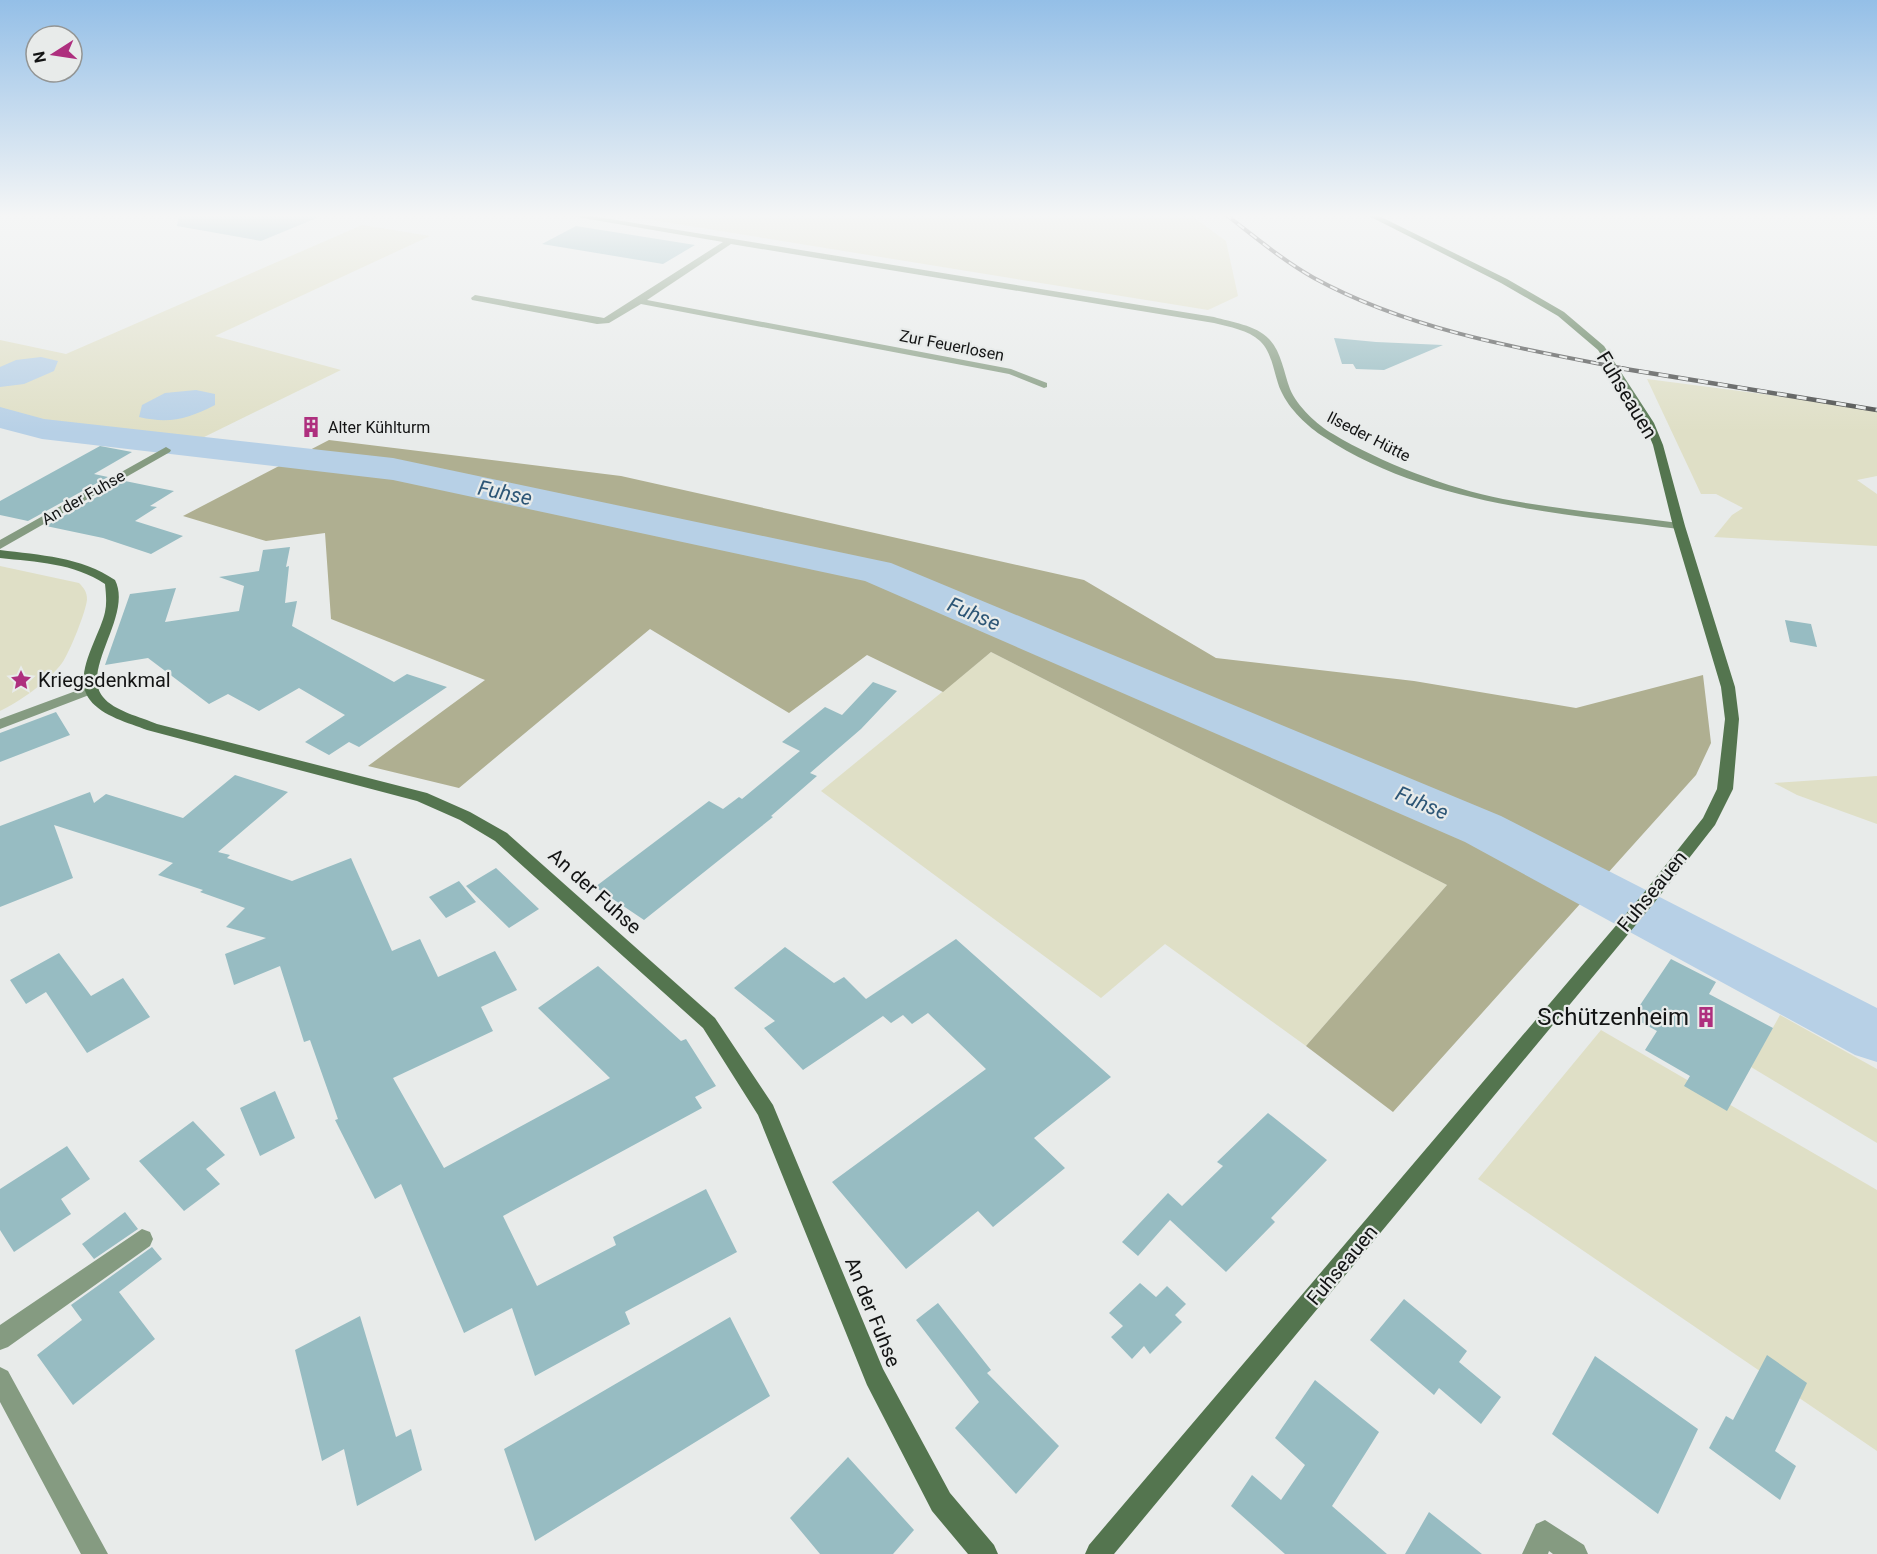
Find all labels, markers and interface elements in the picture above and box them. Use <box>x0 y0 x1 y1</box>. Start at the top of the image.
north arrow <box>24 24 84 84</box>
text: N <box>29 50 50 65</box>
street label: Zur Feuerlosen <box>898 326 1006 365</box>
street label: Fuhseauen <box>1592 347 1662 443</box>
street label: Ilseder Hütte <box>1324 407 1414 466</box>
building icon: Alter Kühlturm <box>299 415 323 439</box>
place label: Alter Kühlturm <box>328 418 430 437</box>
street label: An der Fuhse <box>38 466 128 529</box>
water label: Fuhse <box>476 476 534 510</box>
water label: Fuhse <box>944 592 1004 636</box>
place icon: Kriegsdenkmal <box>9 668 33 692</box>
place label: Kriegsdenkmal <box>38 668 171 692</box>
water label: Fuhse <box>1392 781 1452 825</box>
street label: An der Fuhse <box>544 843 646 939</box>
street label: Fuhseauen <box>1612 846 1692 936</box>
place label: Schützenheim <box>1537 1003 1689 1031</box>
building icon: Schützenheim <box>1694 1005 1718 1029</box>
street label: Fuhseauen <box>1302 1220 1382 1310</box>
street label: An der Fuhse <box>840 1254 906 1370</box>

